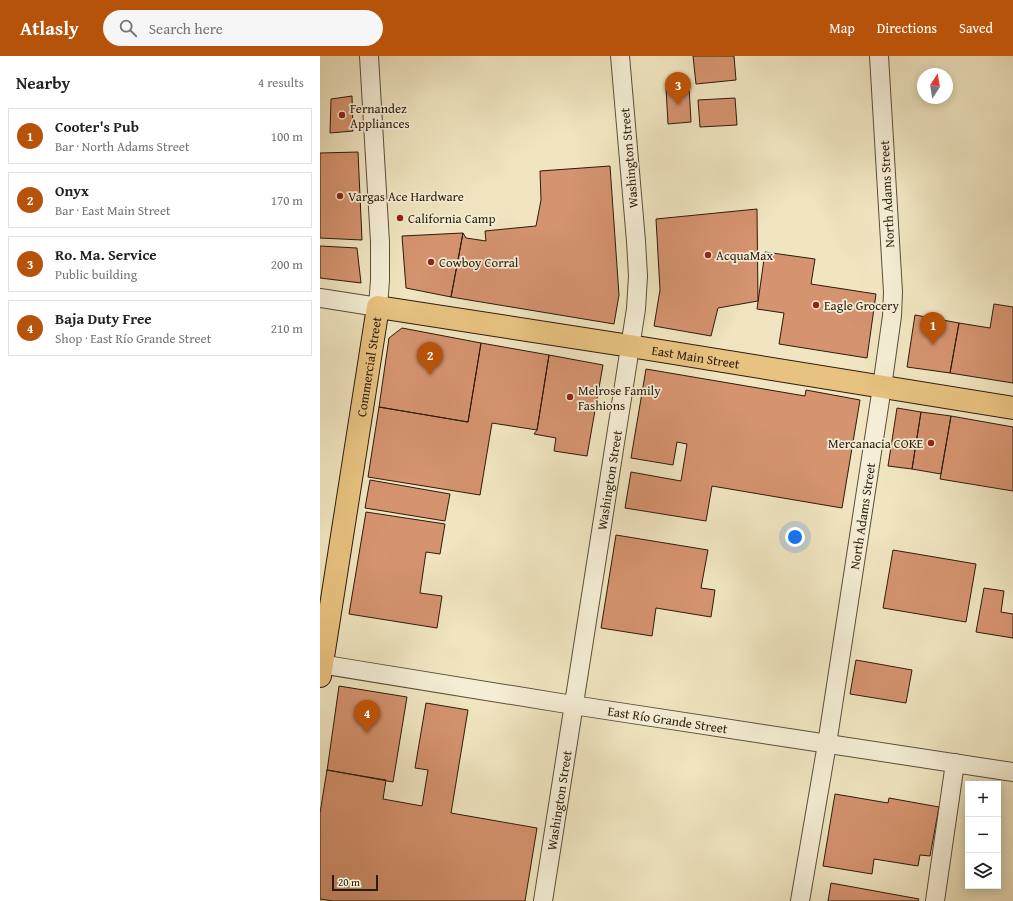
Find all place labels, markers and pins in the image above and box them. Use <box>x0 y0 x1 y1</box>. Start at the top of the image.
pin: 3 <box>665 72 691 105</box>
place label: Fernandez Appliances <box>350 99 410 133</box>
marker: Fernandez Appliances <box>337 110 347 120</box>
place label: Vargas Ace Hardware <box>348 187 464 206</box>
marker: Vargas Ace Hardware <box>335 191 345 201</box>
place label: California Camp <box>408 209 495 228</box>
marker: California Camp <box>395 213 405 223</box>
place label: AcquaMax <box>716 246 773 265</box>
marker: AcquaMax <box>703 250 713 260</box>
place label: Cowboy Corral <box>439 253 519 272</box>
marker: Cowboy Corral <box>426 257 436 267</box>
place label: Eagle Grocery <box>824 296 899 315</box>
marker: Eagle Grocery <box>811 300 821 310</box>
pin: 1 <box>920 312 946 345</box>
pin: 2 <box>417 342 443 375</box>
place label: Melrose Family Fashions <box>578 381 661 415</box>
marker: Melrose Family Fashions <box>565 392 575 402</box>
place label: Mercanacia COKE <box>828 434 923 453</box>
marker: Mercanacia COKE <box>926 438 936 448</box>
pin: 4 <box>354 700 380 733</box>

